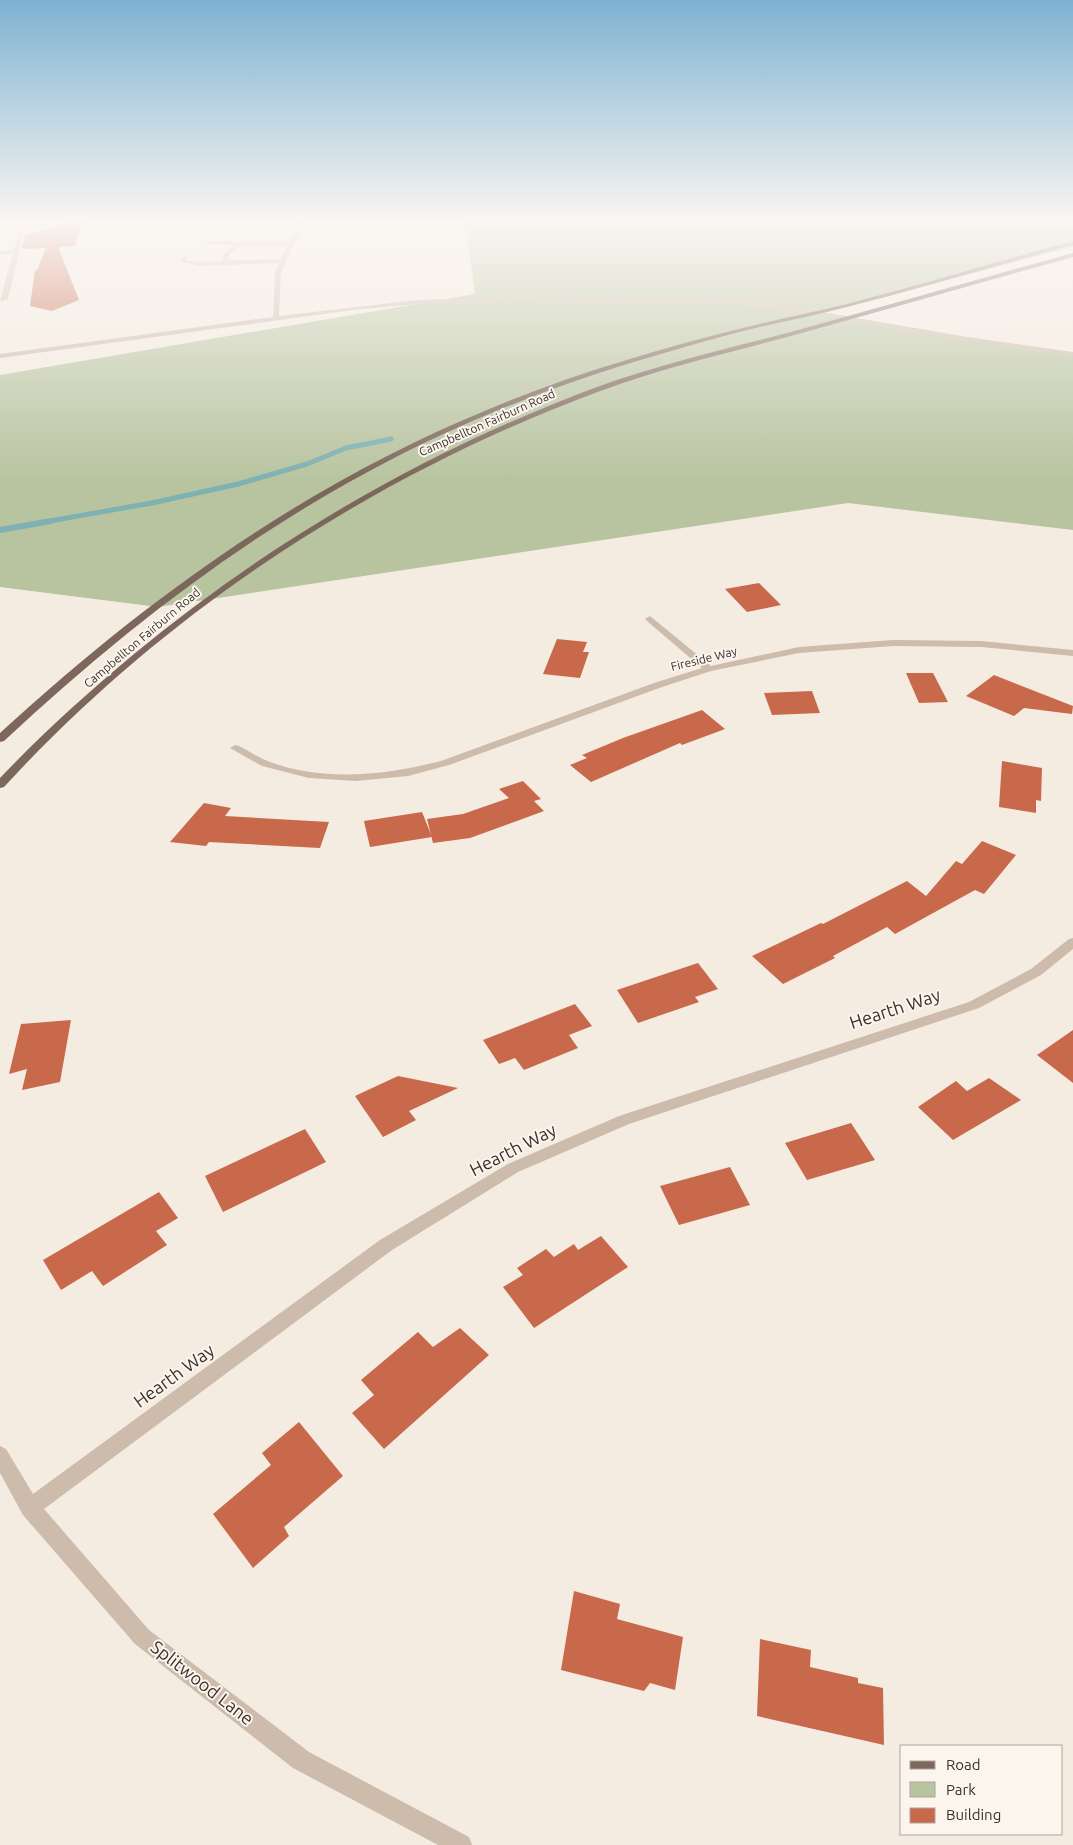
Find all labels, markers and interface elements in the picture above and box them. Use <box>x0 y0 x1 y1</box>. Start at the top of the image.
street label: Campbellton Fairburn Road <box>417 387 557 458</box>
street label: Campbellton Fairburn Road <box>81 585 202 690</box>
street label: Fireside Way <box>669 644 739 673</box>
street label: Hearth Way <box>847 984 943 1032</box>
street label: Hearth Way <box>466 1119 559 1179</box>
street label: Hearth Way <box>129 1339 218 1411</box>
street label: Splitwood Lane <box>147 1636 258 1728</box>
legend <box>900 1745 1063 1835</box>
text: Road <box>946 1756 981 1773</box>
text: Park <box>946 1781 976 1798</box>
text: Building <box>946 1806 1001 1823</box>

